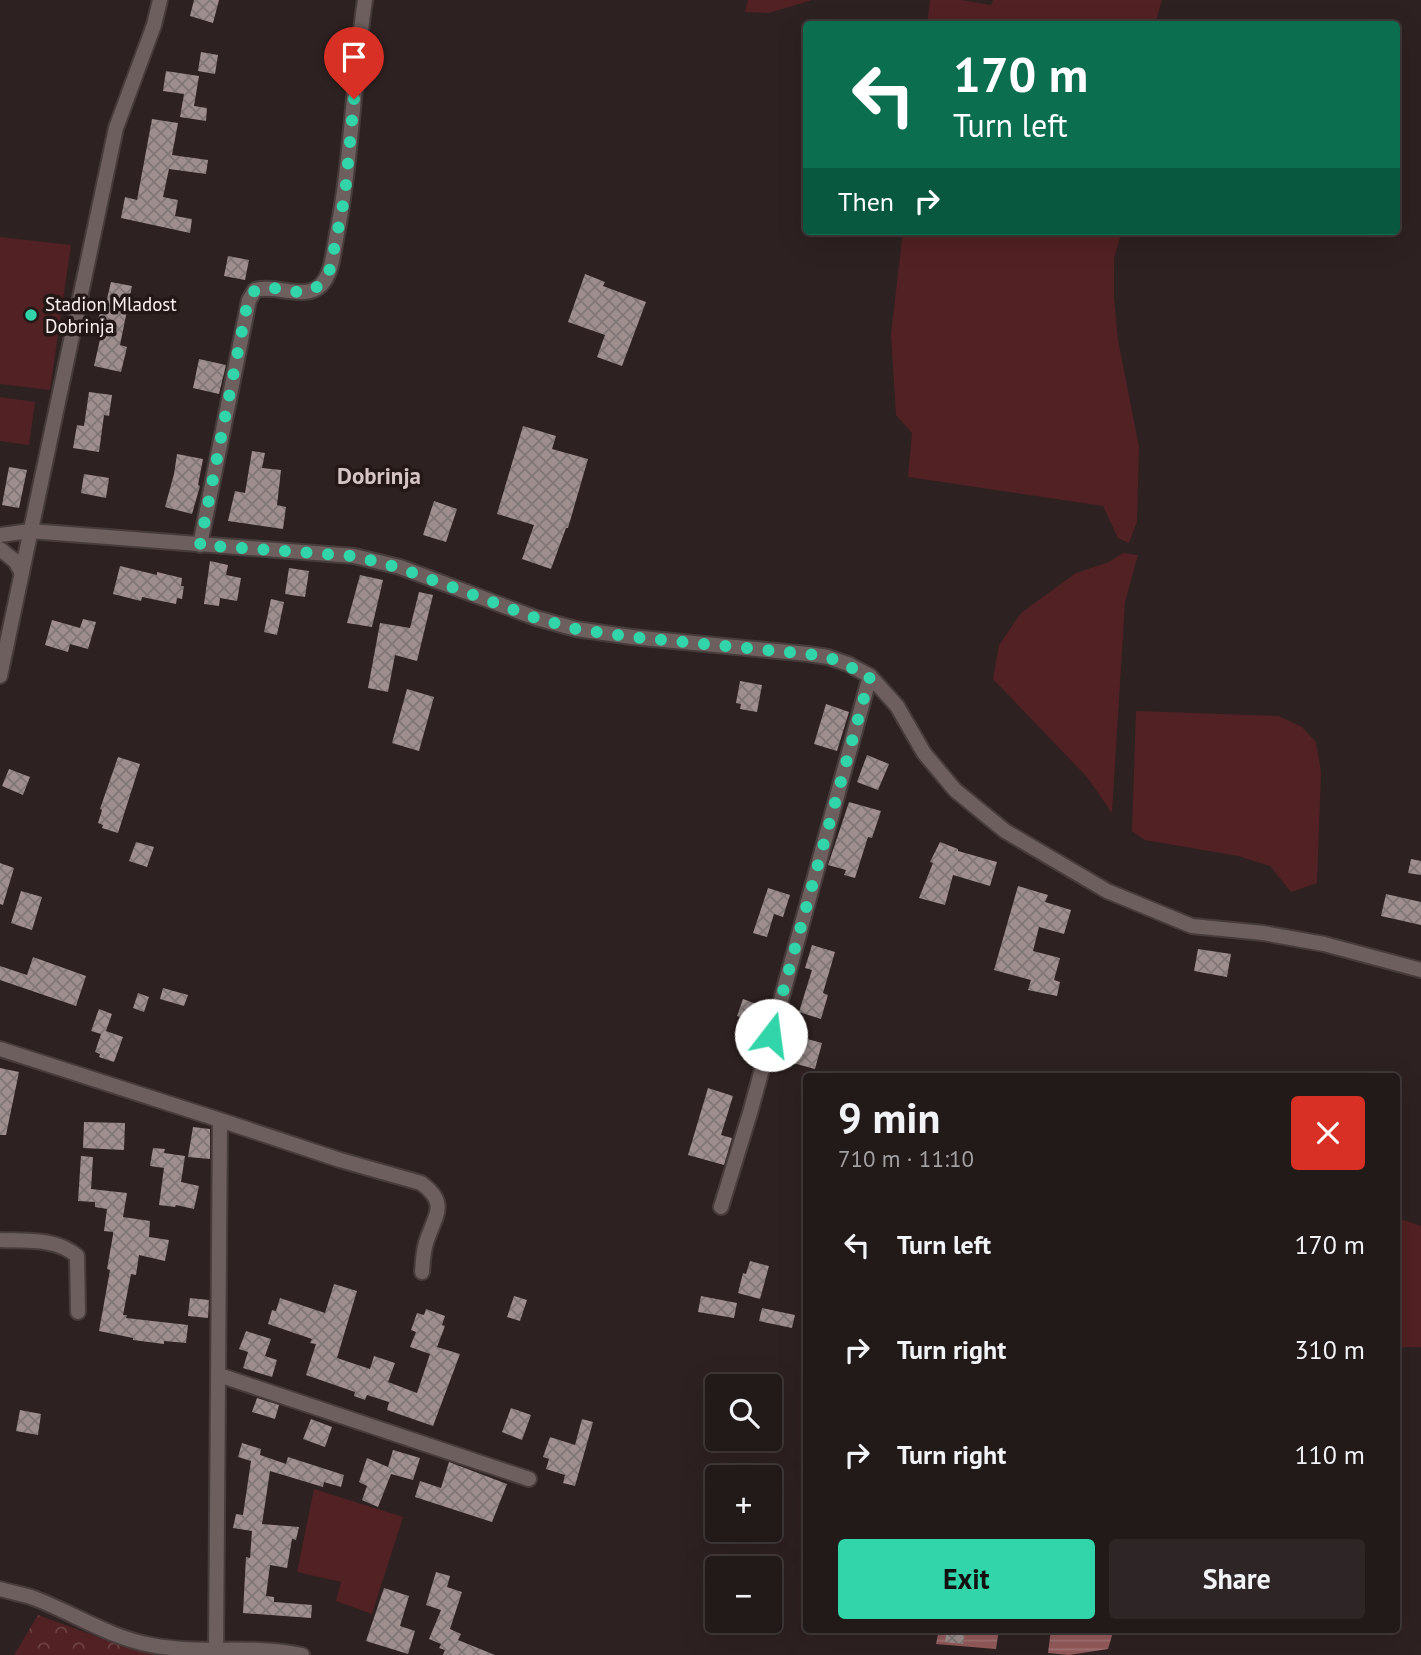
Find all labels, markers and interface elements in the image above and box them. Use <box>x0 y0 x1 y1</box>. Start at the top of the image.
pin <box>324 27 384 99</box>
icon: arrive <box>335 38 373 76</box>
text: 170 m <box>953 42 1088 106</box>
icon: left <box>838 49 929 140</box>
text: Turn left <box>953 104 1068 146</box>
icon: right <box>908 182 946 220</box>
text: Then <box>838 185 894 218</box>
place label: Stadion Mladost Dobrinja <box>45 292 177 338</box>
marker: Stadion Mladost Dobrinja <box>23 307 39 323</box>
district label: Dobrinja <box>337 461 421 490</box>
position arrow <box>734 998 808 1072</box>
text: 9 min <box>838 1090 940 1145</box>
button: close <box>1291 1096 1365 1170</box>
text: 710 m · 11:10 <box>838 1144 974 1173</box>
icon: left <box>838 1226 876 1264</box>
text: Turn left <box>897 1228 991 1261</box>
text: 170 m <box>1294 1228 1365 1261</box>
icon: right <box>838 1331 876 1369</box>
text: Turn right <box>897 1333 1006 1366</box>
text: 310 m <box>1294 1333 1365 1366</box>
map controls <box>705 1374 782 1633</box>
button: search <box>705 1374 782 1451</box>
icon: right <box>838 1436 876 1474</box>
text: Turn right <box>897 1438 1006 1471</box>
text: 110 m <box>1294 1438 1365 1471</box>
button: + <box>705 1465 782 1542</box>
button: Exit <box>838 1539 1095 1619</box>
button: Share <box>1109 1539 1365 1619</box>
button: − <box>705 1556 782 1633</box>

